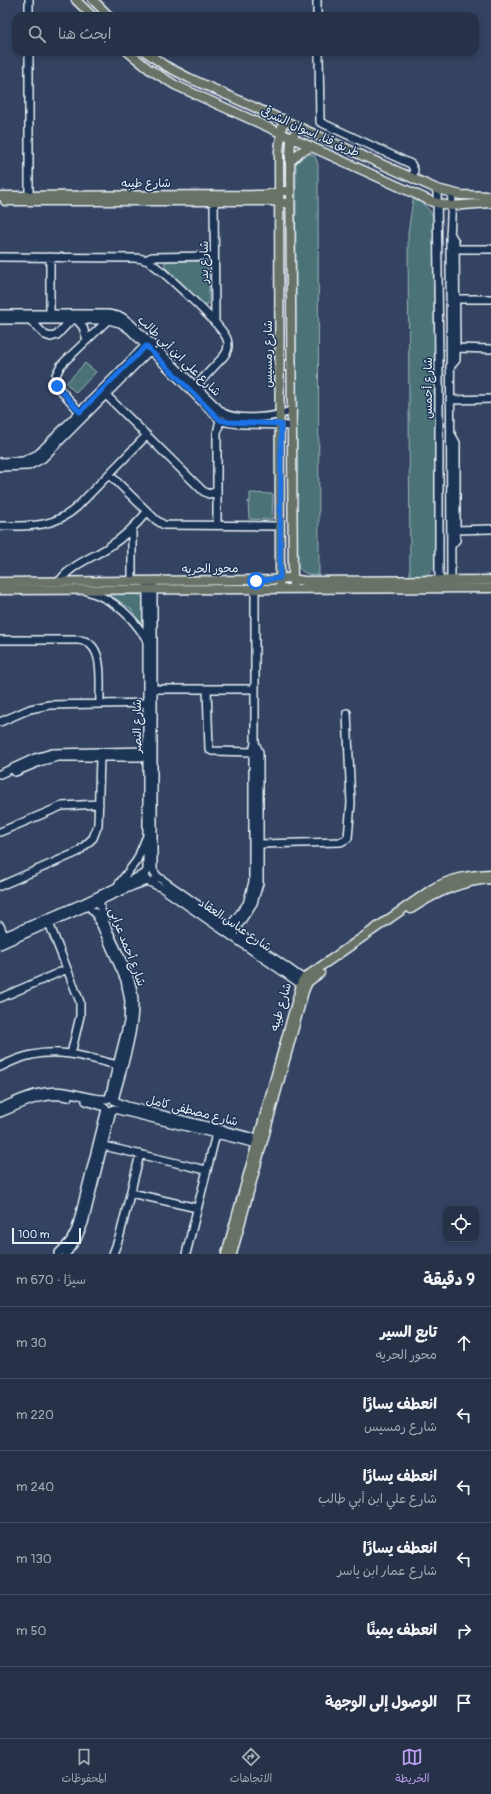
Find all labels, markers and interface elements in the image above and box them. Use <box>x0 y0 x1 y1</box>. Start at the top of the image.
search box <box>12 12 479 56</box>
icon: search <box>26 23 48 45</box>
text: ابحث هنا <box>58 25 111 44</box>
street label: طريق قنا, اسوان الشرقى <box>258 104 362 160</box>
street label: شارع طيبه <box>121 176 171 192</box>
street label: شارع بدر <box>197 241 213 284</box>
street label: شارع علي ابن أبي طالب <box>132 312 224 402</box>
street label: شارع رمسيس <box>261 320 277 388</box>
street label: شارع أحمس <box>421 357 437 419</box>
route end <box>48 377 66 395</box>
street label: محور الحريه <box>181 561 239 577</box>
route start <box>247 572 265 590</box>
street label: شارع النصر <box>130 699 146 754</box>
street label: شارع عباس العقاد <box>195 895 274 956</box>
street label: شارع أحمد عرابى <box>104 906 149 989</box>
street label: شارع طيبه <box>267 981 296 1033</box>
street label: شارع مصطفى كامل <box>144 1092 239 1131</box>
map controls <box>443 1206 479 1242</box>
button: locate <box>443 1206 479 1242</box>
scale bar <box>12 1226 81 1245</box>
text: 100 m <box>18 1228 49 1241</box>
text: 9 دقيقة <box>423 1269 475 1290</box>
text: سيرًا · 670 m <box>16 1272 86 1288</box>
text: تابع السير <box>380 1323 437 1342</box>
icon: ahead <box>453 1332 475 1354</box>
text: 30 m <box>16 1335 47 1351</box>
text: محور الحريه <box>375 1347 437 1363</box>
text: انعطف يسارًا <box>363 1395 437 1414</box>
icon: left <box>453 1404 475 1426</box>
text: 220 m <box>16 1407 54 1423</box>
text: شارع رمسيس <box>364 1419 437 1435</box>
text: انعطف يسارًا <box>363 1467 437 1486</box>
icon: left <box>453 1476 475 1498</box>
text: 240 m <box>16 1479 54 1495</box>
text: شارع علي ابن أبي طالب <box>318 1491 437 1507</box>
text: انعطف يسارًا <box>363 1539 437 1558</box>
icon: left <box>453 1548 475 1570</box>
text: 130 m <box>16 1551 52 1567</box>
text: شارع عمار ابن ياسر <box>337 1563 437 1579</box>
icon: right <box>453 1620 475 1642</box>
text: انعطف يمينًا <box>367 1621 437 1640</box>
text: 50 m <box>16 1623 46 1639</box>
icon: arrive <box>453 1692 475 1714</box>
text: الوصول إلى الوجهة <box>325 1693 437 1712</box>
tab: المحفوظات <box>62 1746 107 1788</box>
tab: الاتجاهات <box>230 1746 272 1788</box>
tab: الخريطة <box>395 1746 430 1788</box>

